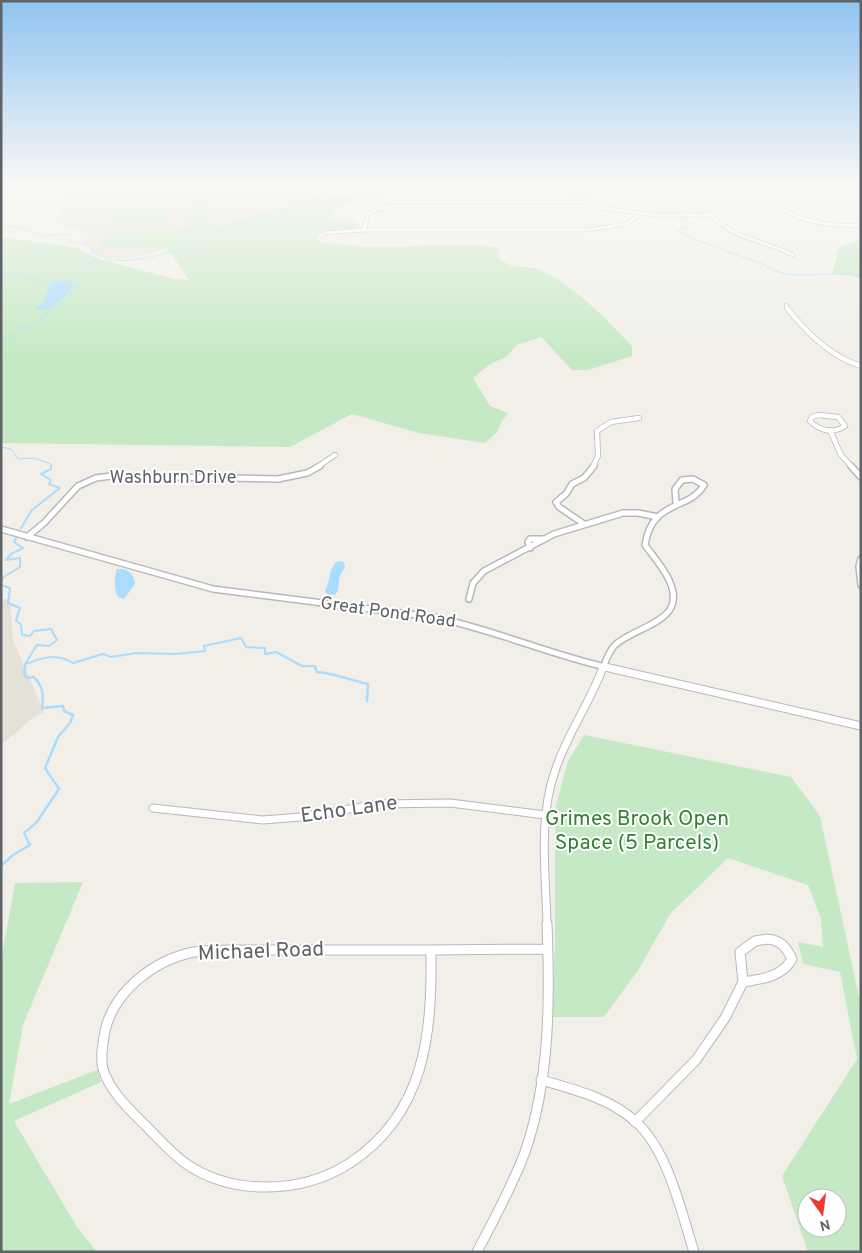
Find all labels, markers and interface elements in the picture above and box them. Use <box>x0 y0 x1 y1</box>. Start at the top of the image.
street label: Washburn Drive <box>109 467 237 490</box>
street label: Great Pond Road <box>319 592 457 634</box>
street label: Echo Lane <box>299 790 399 830</box>
park label: Grimes Brook Open Space (5 Parcels) <box>545 806 729 857</box>
street label: Michael Road <box>197 936 325 968</box>
north arrow <box>797 1188 847 1238</box>
text: N <box>818 1215 832 1234</box>

